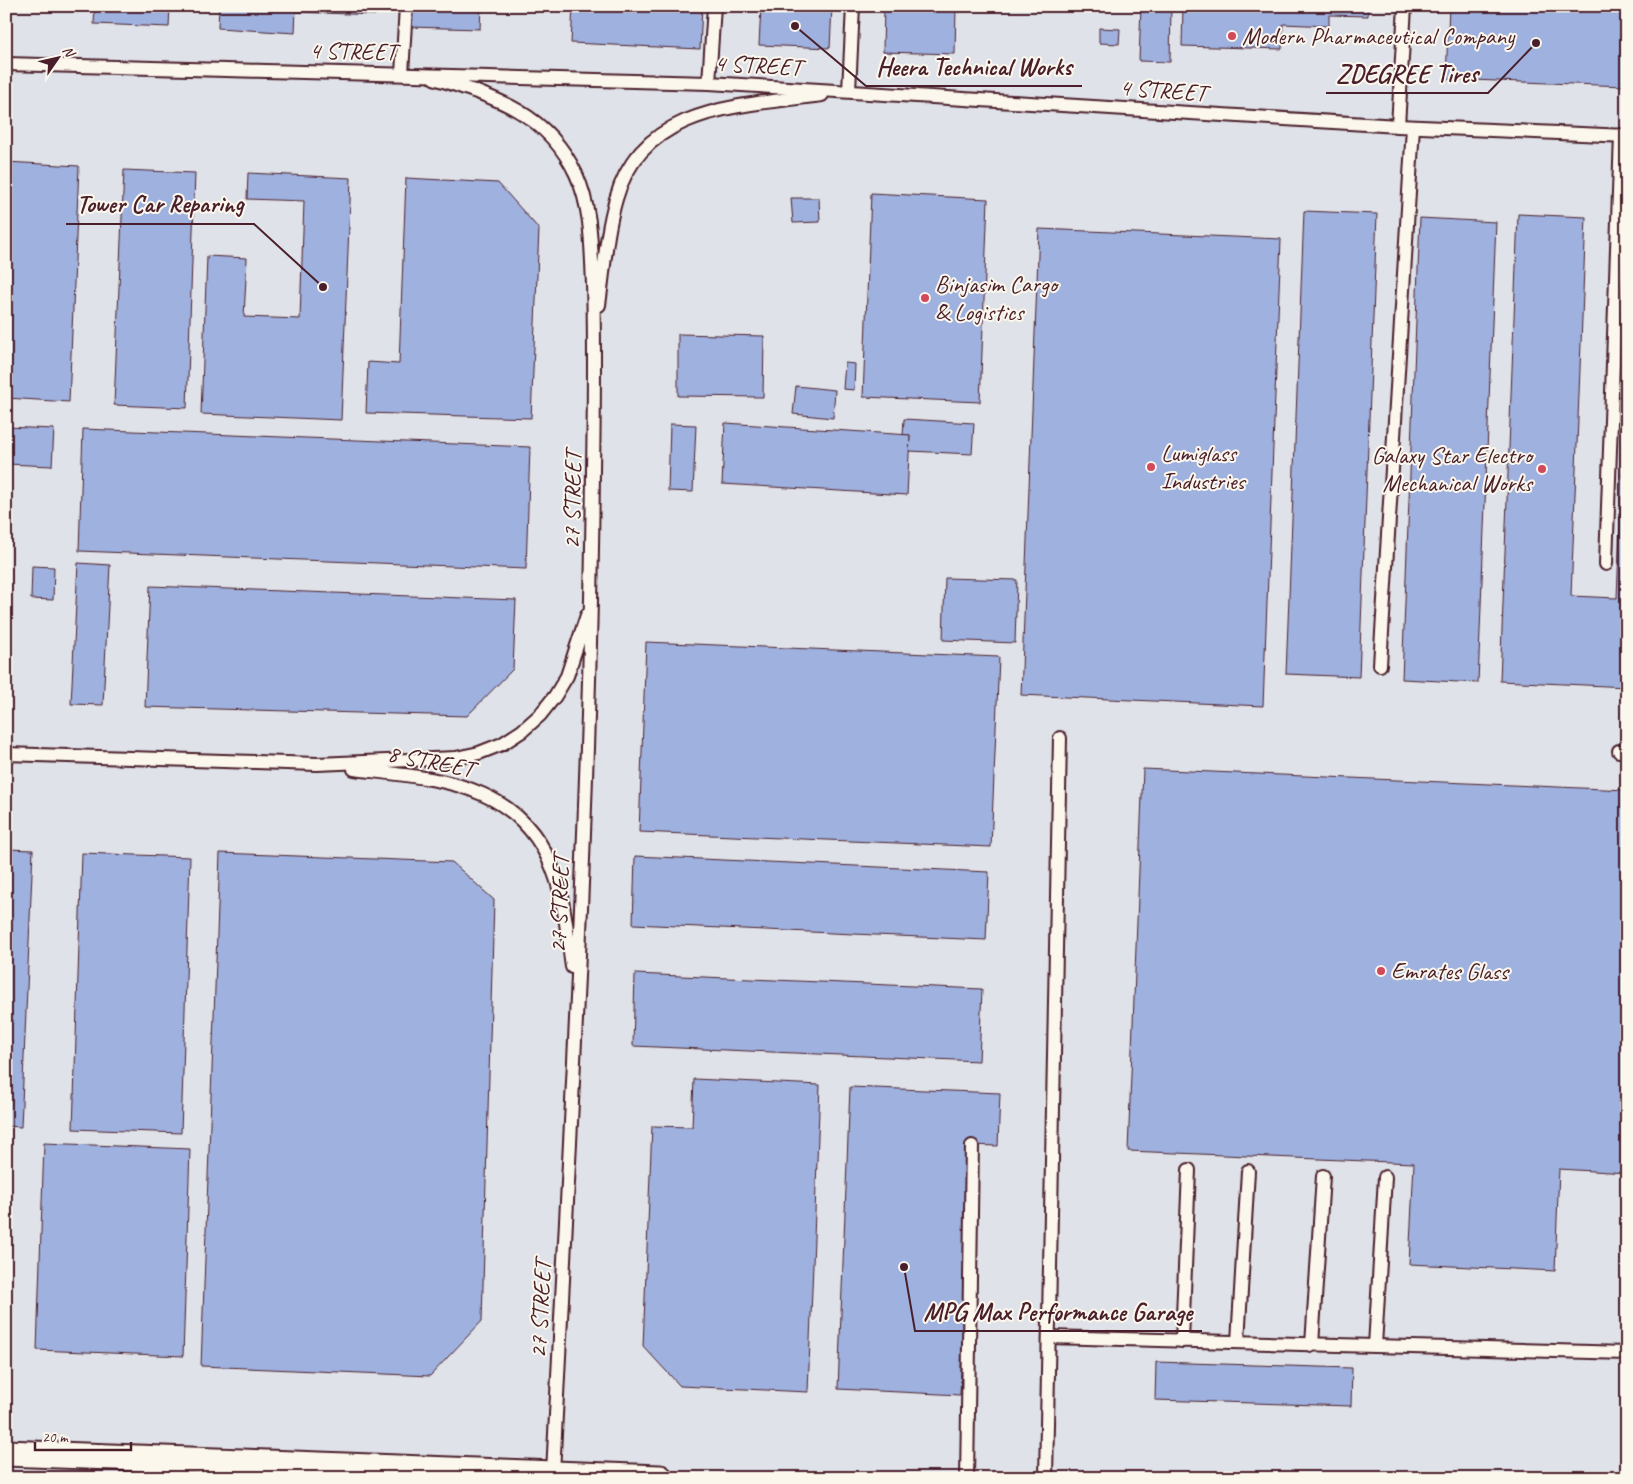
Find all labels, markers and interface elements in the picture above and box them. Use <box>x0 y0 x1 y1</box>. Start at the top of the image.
place label: Modern Pharmaceutical Company <box>1242 21 1516 51</box>
marker: Modern Pharmaceutical Company <box>1226 30 1238 42</box>
north arrow <box>32 32 82 82</box>
street label: 4 STREET <box>309 35 402 67</box>
text: N <box>59 43 79 61</box>
callout: Heera Technical Works <box>866 46 1082 86</box>
street label: 4 STREET <box>714 48 807 83</box>
text: Heera Technical Works <box>876 51 1074 83</box>
callout: ZDEGREE Tires <box>1326 53 1488 93</box>
text: ZDEGREE Tires <box>1336 58 1480 90</box>
street label: 4 STREET <box>1118 72 1213 108</box>
callout: Tower Car Reparing <box>66 184 254 224</box>
text: Tower Car Reparing <box>77 188 245 220</box>
place label: Binjasim Cargo & Logistics <box>935 269 1059 327</box>
marker: Binjasim Cargo & Logistics <box>919 292 931 304</box>
place label: Lumiglass Industries <box>1161 438 1247 496</box>
place label: Galaxy Star Electro Mechanical Works <box>1371 440 1535 498</box>
street label: 27 STREET <box>556 446 588 549</box>
marker: Lumiglass Industries <box>1145 461 1157 473</box>
marker: Galaxy Star Electro Mechanical Works <box>1536 463 1548 475</box>
street label: 8 STREET <box>385 738 482 785</box>
street label: 27 STREET <box>542 849 576 954</box>
place label: Emrates Glass <box>1391 956 1511 986</box>
marker: Emrates Glass <box>1375 965 1387 977</box>
street label: 27 STREET <box>522 1254 558 1359</box>
callout: MPG Max Performance Garage <box>915 1291 1202 1331</box>
text: MPG Max Performance Garage <box>924 1296 1194 1328</box>
scale bar <box>35 1419 131 1451</box>
text: 20 m <box>42 1428 69 1447</box>

